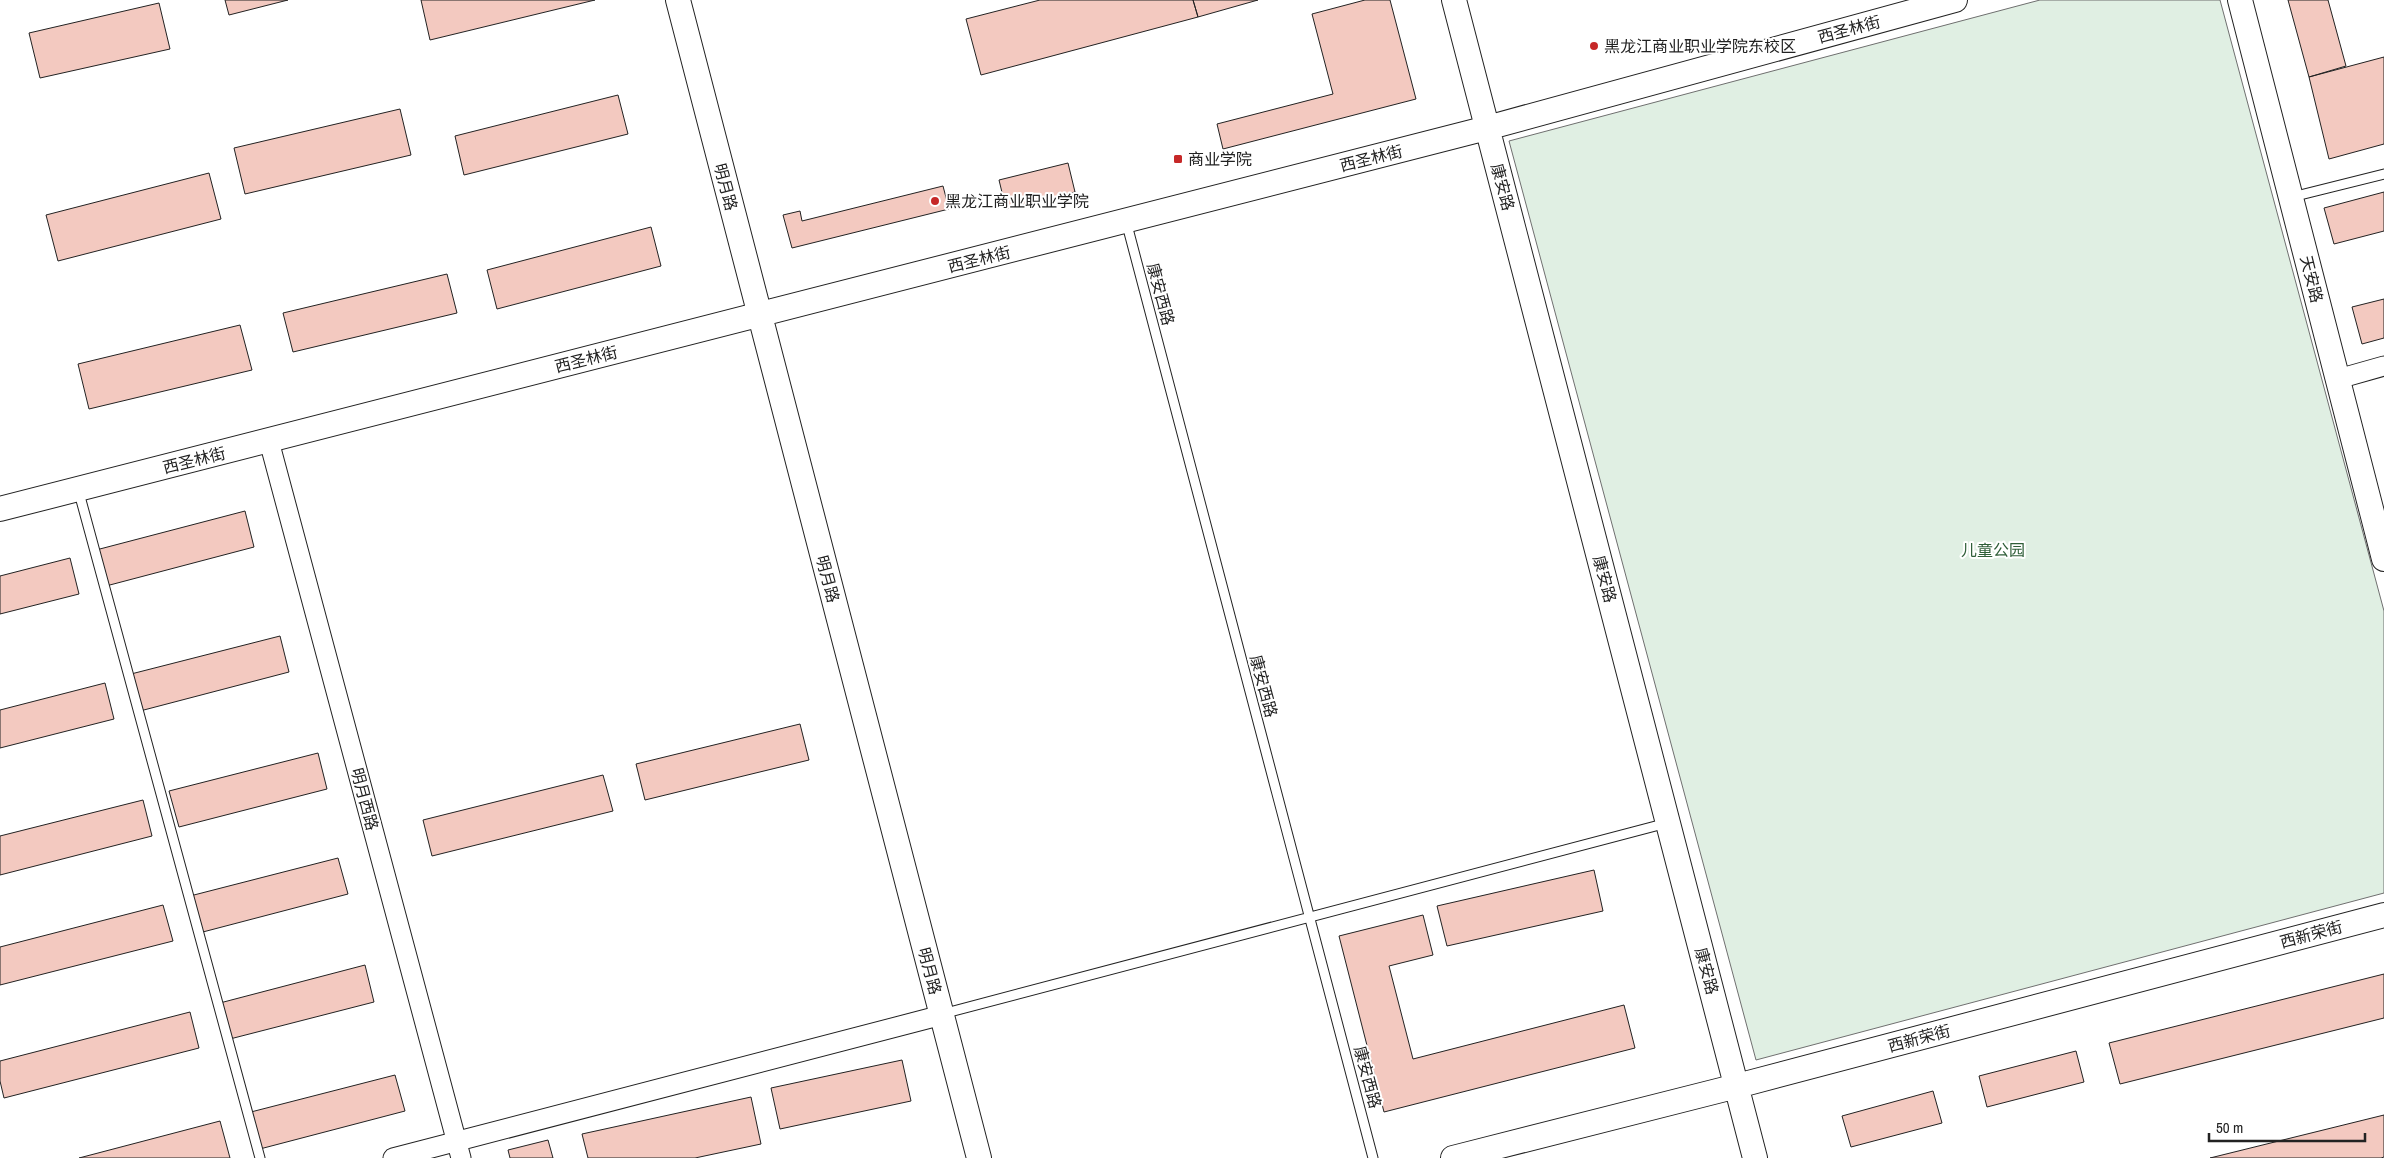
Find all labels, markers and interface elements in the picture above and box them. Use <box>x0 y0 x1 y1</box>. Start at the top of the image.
street label: 西圣林街 <box>1815 10 1883 48</box>
place label: 黑龙江商业职业学院东校区 <box>1604 35 1796 57</box>
marker: 黑龙江商业职业学院东校区 <box>1588 40 1600 52</box>
street label: 西圣林街 <box>1337 140 1405 176</box>
place label: 商业学院 <box>1188 148 1252 170</box>
marker: 商业学院 <box>1172 153 1184 165</box>
street label: 明月路 <box>709 161 743 213</box>
street label: 康安路 <box>1486 161 1520 213</box>
place label: 黑龙江商业职业学院 <box>945 190 1089 212</box>
marker: 黑龙江商业职业学院 <box>929 195 941 207</box>
street label: 西圣林街 <box>945 241 1013 277</box>
street label: 天安路 <box>2296 253 2328 305</box>
street label: 康安西路 <box>1142 260 1180 328</box>
street label: 西圣林街 <box>552 341 620 377</box>
street label: 西圣林街 <box>160 442 228 478</box>
park label: 儿童公园 <box>1961 539 2025 561</box>
street label: 明月路 <box>811 553 845 605</box>
street label: 康安路 <box>1588 553 1622 605</box>
street label: 康安西路 <box>1245 652 1283 720</box>
street label: 明月西路 <box>346 765 384 833</box>
street label: 西新荣街 <box>2277 915 2345 953</box>
street label: 明月路 <box>913 945 947 997</box>
street label: 康安路 <box>1690 945 1724 997</box>
street label: 西新荣街 <box>1885 1019 1953 1057</box>
street label: 康安西路 <box>1349 1043 1387 1111</box>
scale bar <box>2209 1110 2365 1142</box>
text: 50 m <box>2216 1117 2243 1138</box>

